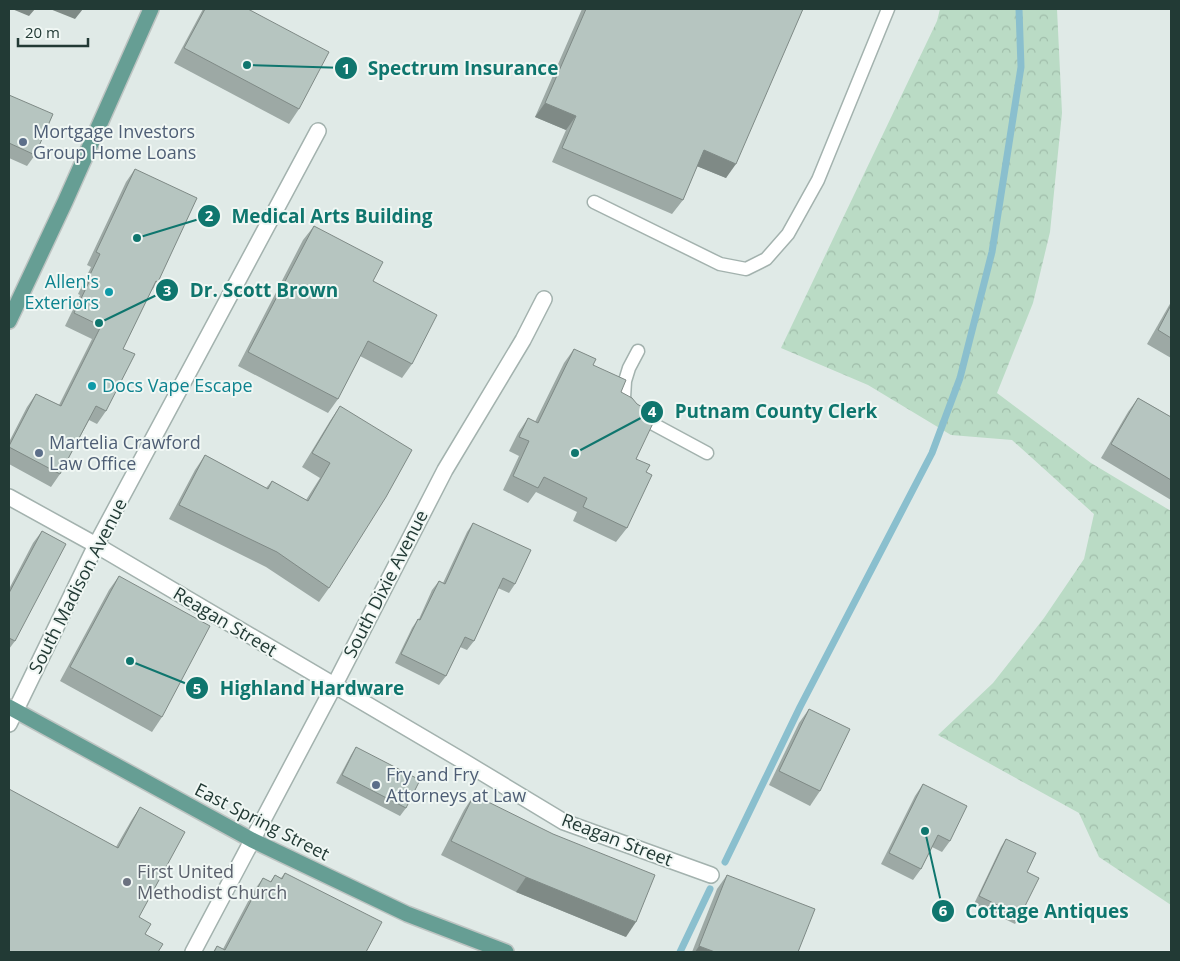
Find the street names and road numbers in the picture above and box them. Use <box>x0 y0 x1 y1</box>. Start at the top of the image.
street label: South Madison Avenue <box>23 494 132 677</box>
street label: South Dixie Avenue <box>337 506 433 662</box>
street label: Reagan Street <box>169 581 282 662</box>
street label: East Spring Street <box>191 777 334 865</box>
street label: Reagan Street <box>558 807 676 871</box>

